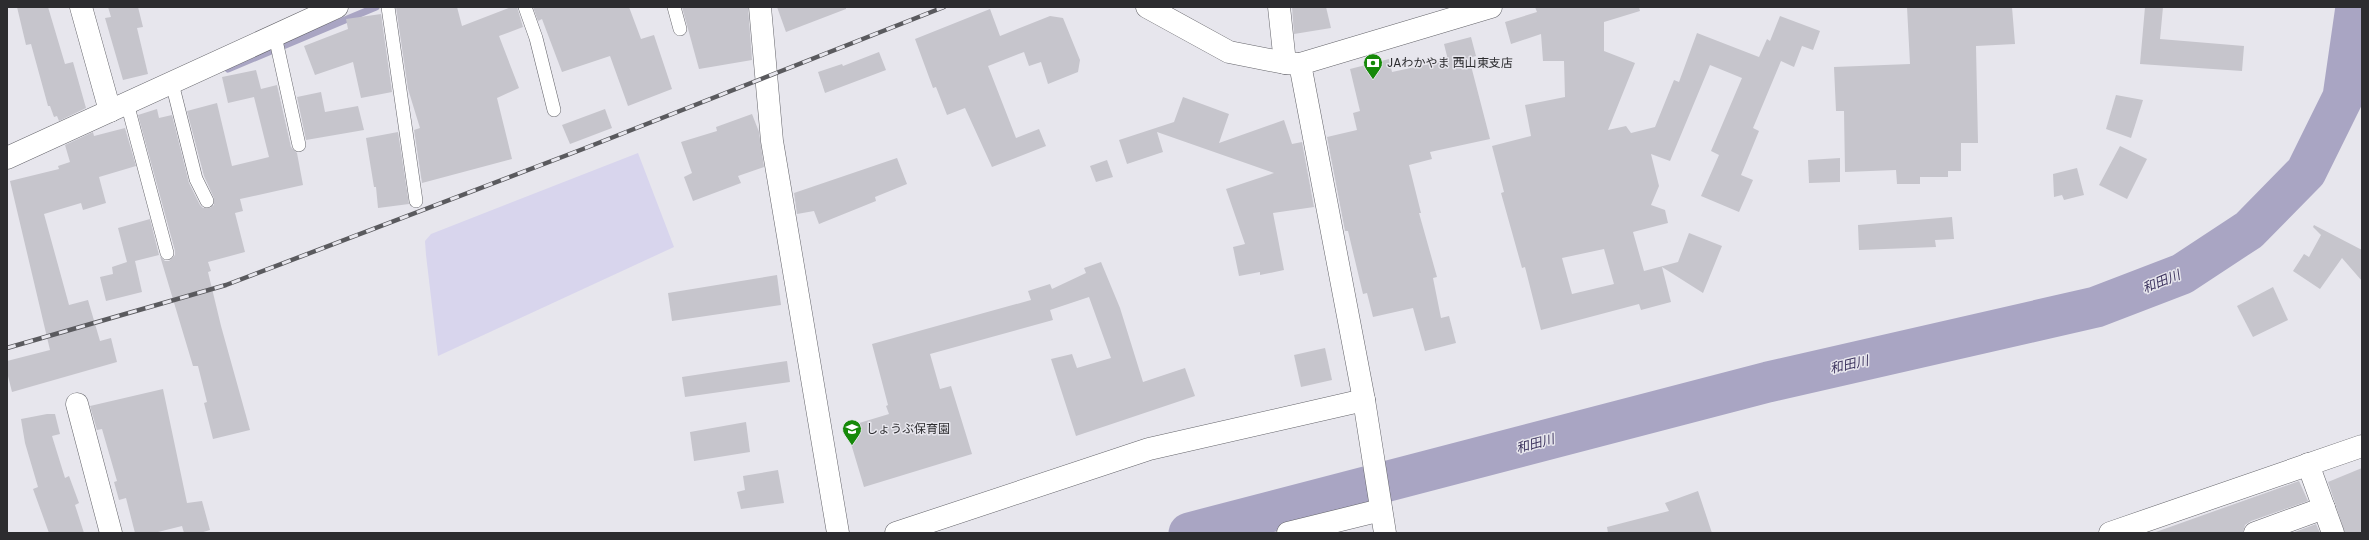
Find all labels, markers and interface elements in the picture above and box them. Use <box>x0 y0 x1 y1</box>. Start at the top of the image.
bank icon: JAわかやま 西山東支店 <box>1362 52 1384 80</box>
place label: JAわかやま 西山東支店 <box>1387 54 1513 71</box>
water label: 和田川 <box>2140 265 2185 298</box>
water label: 和田川 <box>1828 350 1872 378</box>
school or university icon: しょうぶ保育園 <box>841 418 863 446</box>
place label: しょうぶ保育園 <box>866 420 950 437</box>
water label: 和田川 <box>1514 429 1558 458</box>

